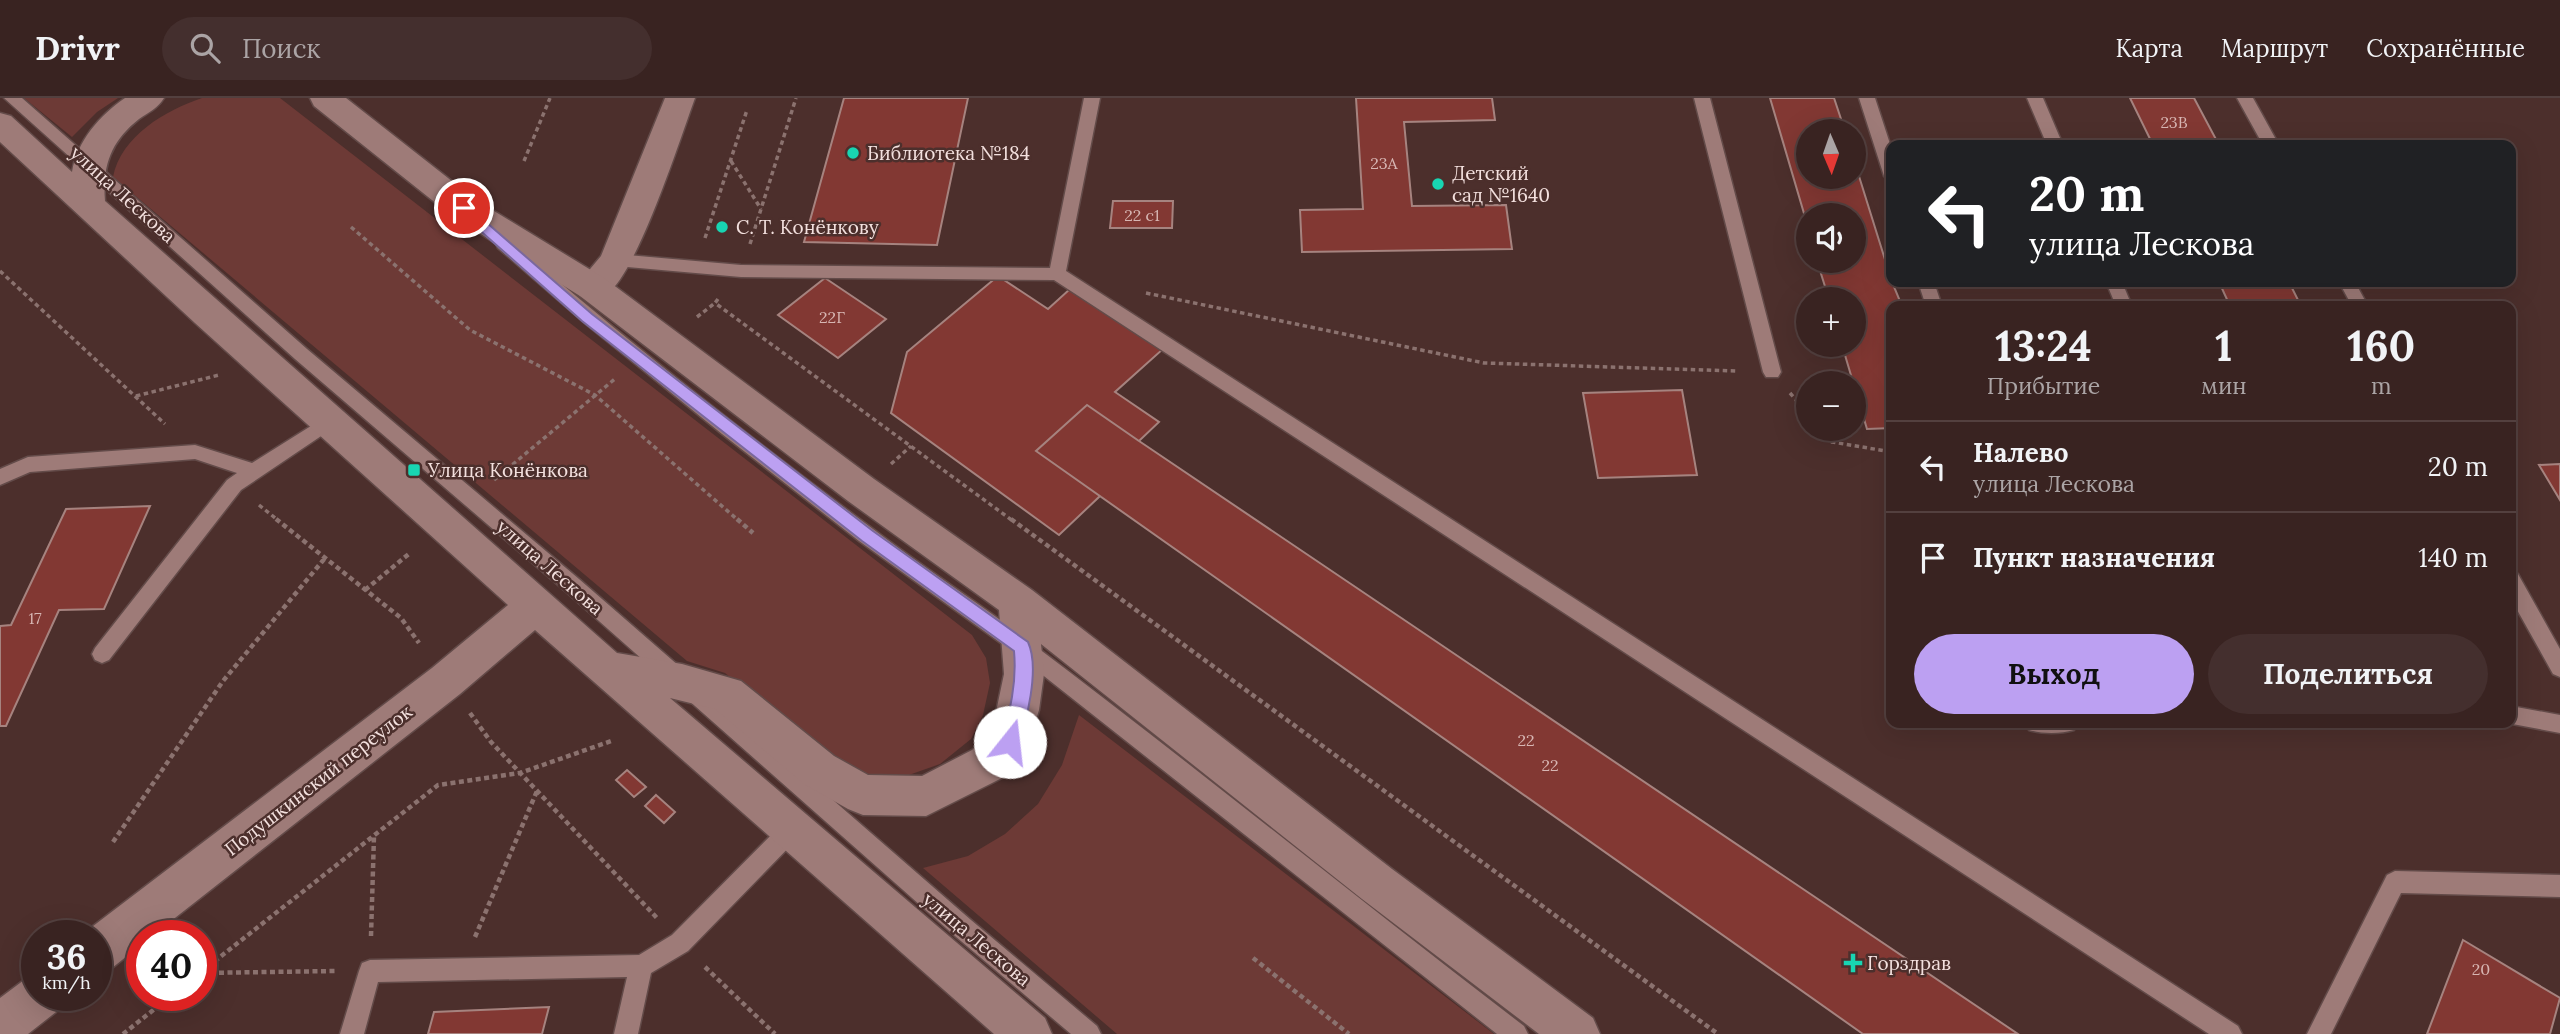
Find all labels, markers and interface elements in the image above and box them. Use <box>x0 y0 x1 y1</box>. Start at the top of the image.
search box <box>162 17 652 80</box>
text: Drivr <box>35 27 120 69</box>
icon: search <box>186 29 224 67</box>
text: Поиск <box>242 32 320 65</box>
text: Карта <box>2115 33 2183 64</box>
text: Маршрут <box>2221 33 2328 64</box>
text: Сохранённые <box>2366 33 2525 64</box>
house number: 23В <box>2160 112 2188 132</box>
north arrow <box>1796 119 1866 189</box>
map controls <box>1796 119 1866 441</box>
street label: улица Лескова <box>65 140 181 248</box>
place label: Библиотека №184 <box>867 141 1030 165</box>
marker: Библиотека №184 <box>845 145 861 161</box>
house number: 23А <box>1370 153 1399 173</box>
place label: Детский сад №1640 <box>1452 161 1550 207</box>
text: 20 m <box>2029 162 2144 224</box>
icon: left <box>1914 168 2005 259</box>
marker: Детский сад №1640 <box>1430 176 1446 192</box>
pin <box>434 178 494 238</box>
icon: arrive <box>445 189 483 227</box>
button: sound <box>1796 203 1866 273</box>
house number: 22 с1 <box>1124 205 1160 225</box>
place label: С. Т. Конёнкову <box>736 215 879 239</box>
marker: С. Т. Конёнкову <box>714 219 730 235</box>
text: улица Лескова <box>2029 223 2254 264</box>
button: + <box>1796 287 1866 357</box>
house number: 22Г <box>819 307 845 327</box>
text: 13:24 <box>1995 319 2092 373</box>
text: 1 <box>2215 319 2232 373</box>
text: 160 <box>2347 319 2415 373</box>
button: − <box>1796 371 1866 441</box>
text: Прибытие <box>1987 371 2100 400</box>
text: мин <box>2201 371 2247 400</box>
text: m <box>2371 371 2392 400</box>
text: Налево <box>1973 436 2069 469</box>
icon: left <box>1914 448 1952 486</box>
text: 20 m <box>2428 450 2488 483</box>
place label: Улица Конёнкова <box>427 458 588 482</box>
marker: Улица Конёнкова <box>406 462 422 478</box>
text: улица Лескова <box>1973 469 2135 498</box>
street label: улица Лескова <box>492 514 608 620</box>
icon: arrive <box>1914 539 1952 577</box>
text: Пункт назначения <box>1973 541 2215 574</box>
text: 140 m <box>2418 541 2488 574</box>
house number: 17 <box>28 608 42 628</box>
button: Выход <box>1914 634 2194 714</box>
button: Поделиться <box>2208 634 2488 714</box>
street label: Подушкинский переулок <box>219 699 417 861</box>
position arrow <box>973 705 1047 779</box>
house number: 22 <box>1517 730 1535 750</box>
house number: 22 <box>1541 755 1559 775</box>
street label: улица Лескова <box>918 887 1036 991</box>
speed limit sign: 40 <box>126 920 217 1011</box>
text: 36 <box>47 934 86 979</box>
place label: Горздрав <box>1867 951 1951 975</box>
marker: Горздрав <box>1845 955 1861 971</box>
house number: 20 <box>2472 959 2490 979</box>
text: km/h <box>42 971 91 994</box>

